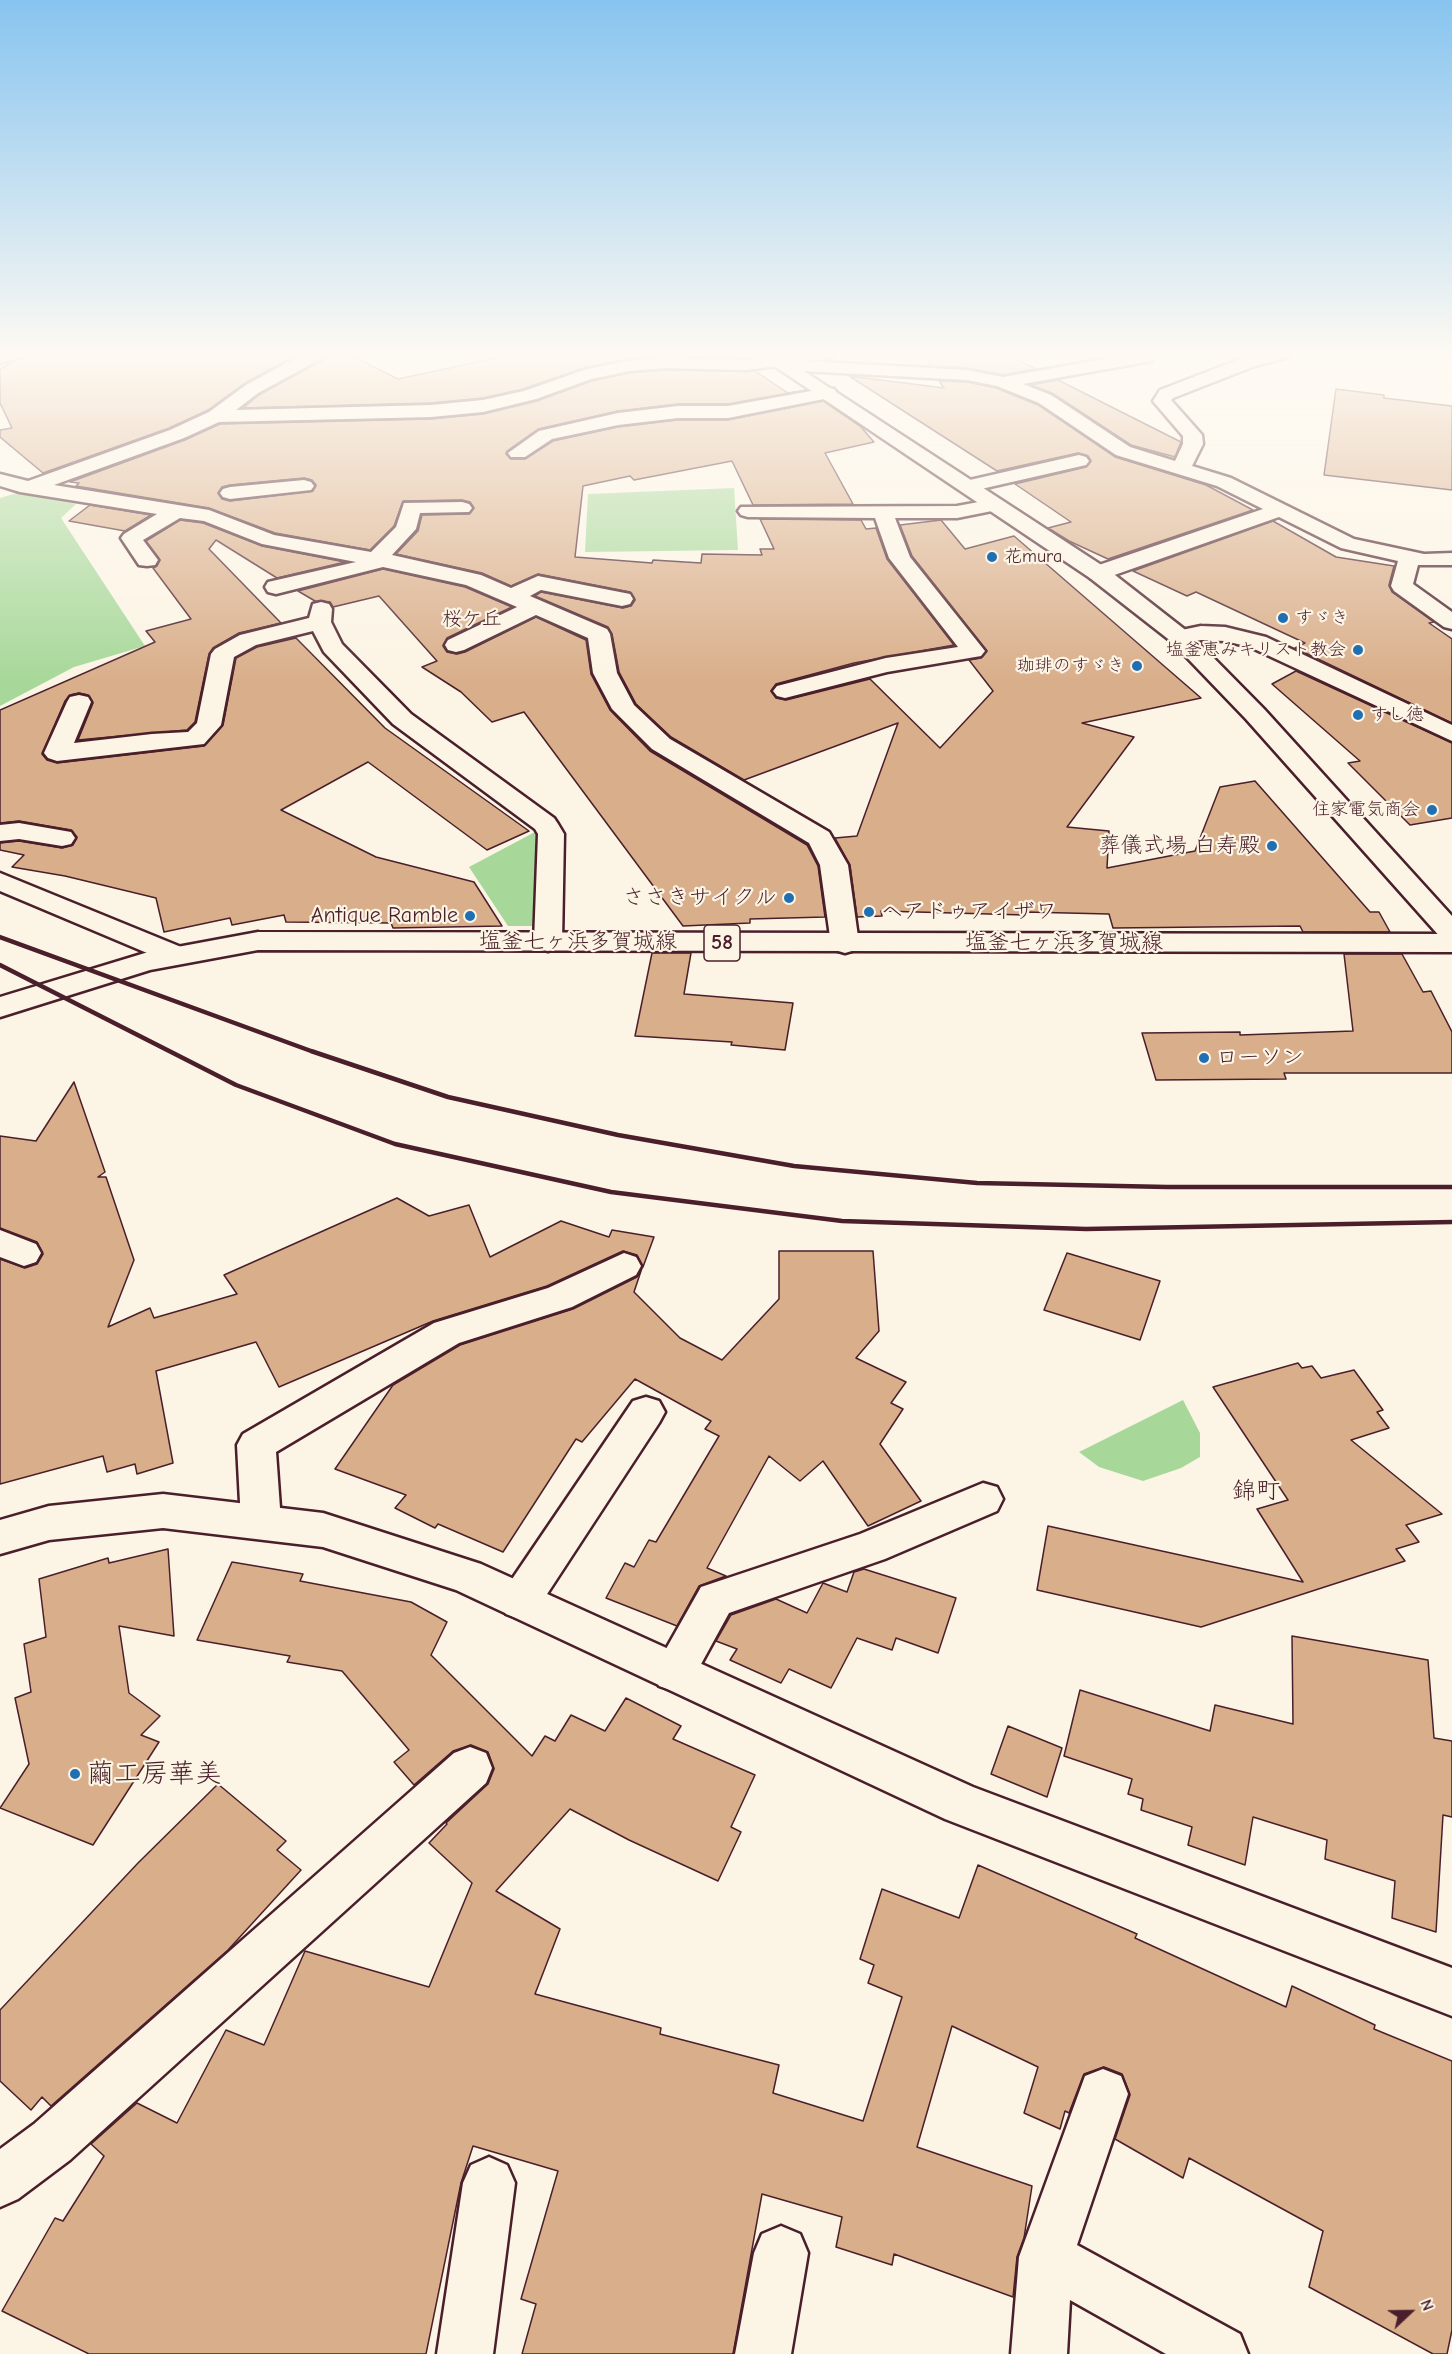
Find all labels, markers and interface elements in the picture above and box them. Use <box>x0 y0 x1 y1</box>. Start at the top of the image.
place label: 花mura <box>1004 546 1062 568</box>
marker: 花mura <box>985 550 999 564</box>
district label: 桜ケ丘 <box>442 607 502 631</box>
place label: すゞき <box>1295 607 1349 629</box>
marker: すゞき <box>1276 611 1290 625</box>
place label: 塩釜恵みキリスト教会 <box>1166 639 1346 661</box>
marker: 塩釜恵みキリスト教会 <box>1351 643 1365 657</box>
place label: 珈琲のすゞき <box>1017 655 1125 677</box>
marker: 珈琲のすゞき <box>1130 659 1144 673</box>
place label: すし徳 <box>1370 704 1424 726</box>
marker: すし徳 <box>1351 708 1365 722</box>
place label: 住家電気商会 <box>1312 799 1420 821</box>
marker: 住家電気商会 <box>1425 803 1439 817</box>
place label: 葬儀式場 白寿殿 <box>1099 833 1260 859</box>
marker: 葬儀式場 白寿殿 <box>1265 839 1279 853</box>
place label: ささきサイクル <box>623 885 777 911</box>
marker: ささきサイクル <box>782 891 796 905</box>
place label: ヘアドゥアイザワ <box>881 899 1057 925</box>
place label: Antique Ramble <box>311 903 458 929</box>
marker: ヘアドゥアイザワ <box>862 905 876 919</box>
marker: Antique Ramble <box>463 909 477 923</box>
road number: 58 <box>704 925 740 961</box>
street label: 塩釜七ヶ浜多賀城線 <box>479 929 677 955</box>
street label: 塩釜七ヶ浜多賀城線 <box>965 930 1163 956</box>
place label: ローソン <box>1216 1045 1304 1071</box>
marker: ローソン <box>1197 1051 1211 1065</box>
district label: 錦町 <box>1232 1477 1280 1505</box>
place label: 繭工房華美 <box>87 1758 222 1790</box>
marker: 繭工房華美 <box>68 1767 82 1781</box>
north arrow <box>1380 2282 1440 2342</box>
text: N <box>1416 2297 1437 2313</box>

